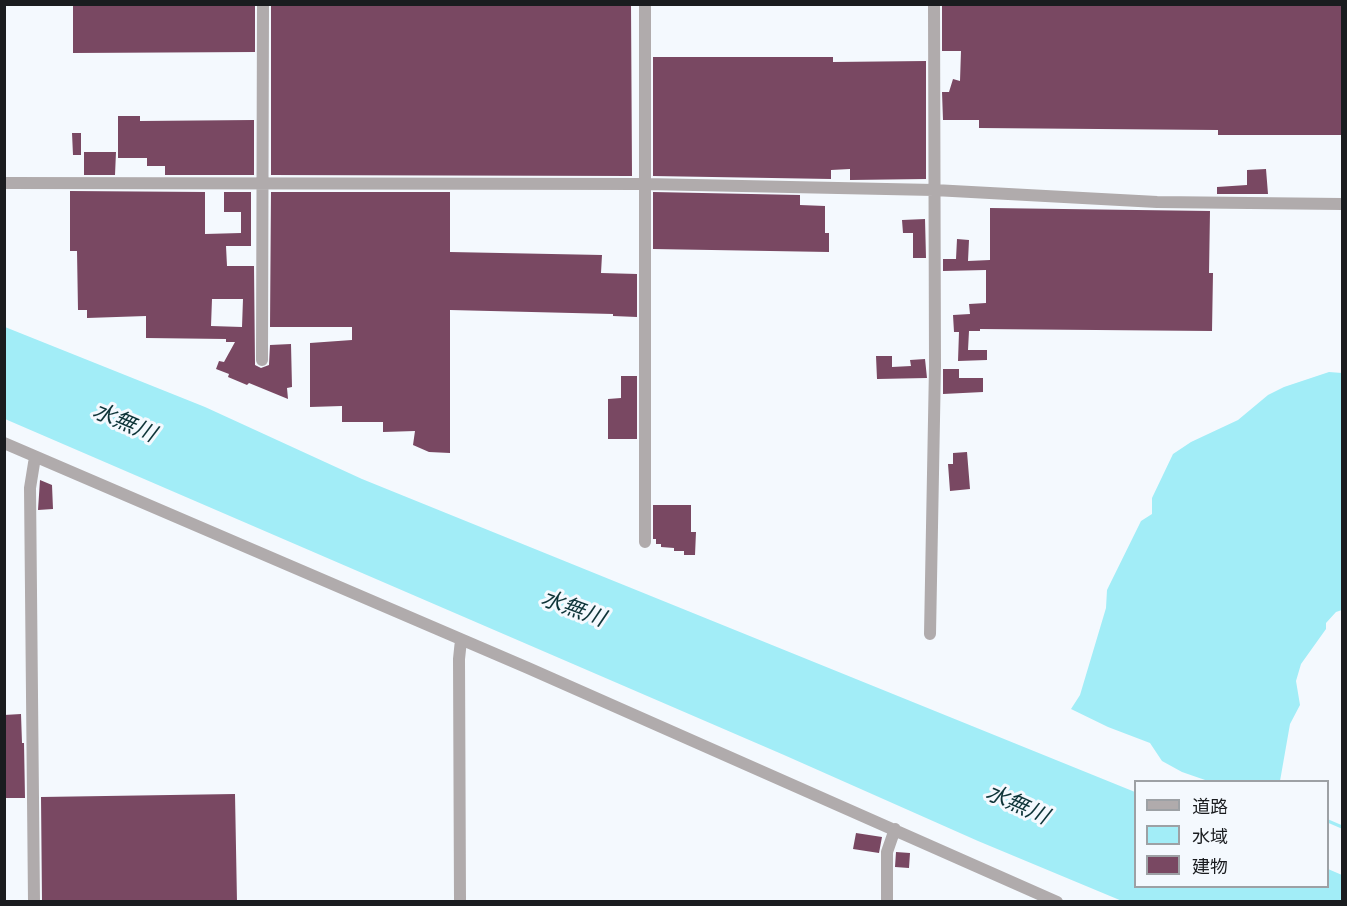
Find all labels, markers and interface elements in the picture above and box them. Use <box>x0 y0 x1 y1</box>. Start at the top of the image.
water label: 水無川 <box>88 398 160 448</box>
water label: 水無川 <box>537 585 609 633</box>
water label: 水無川 <box>981 780 1053 830</box>
legend <box>1134 780 1329 888</box>
text: 道路 <box>1192 796 1228 818</box>
text: 水域 <box>1192 826 1228 848</box>
text: 建物 <box>1192 856 1228 878</box>

